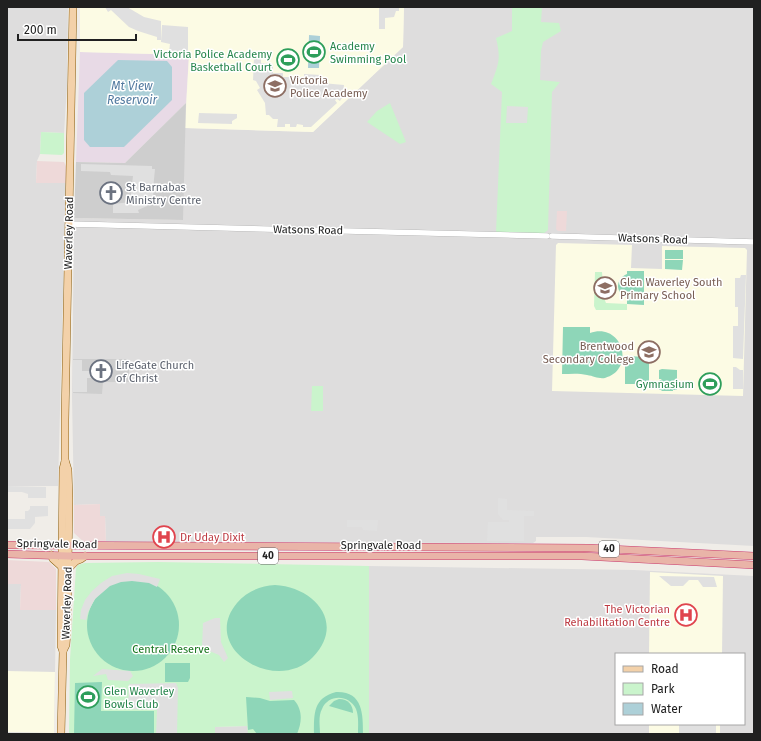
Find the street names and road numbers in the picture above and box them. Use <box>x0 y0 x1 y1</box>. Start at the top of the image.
street label: Waverley Road <box>62 196 76 270</box>
street label: Watsons Road <box>273 223 343 237</box>
street label: Watsons Road <box>618 231 688 247</box>
street label: Springvale Road <box>17 537 97 551</box>
street label: Springvale Road <box>341 539 421 552</box>
road number: 40 <box>599 541 619 557</box>
road number: 40 <box>258 548 278 564</box>
street label: Waverley Road <box>59 566 75 640</box>

